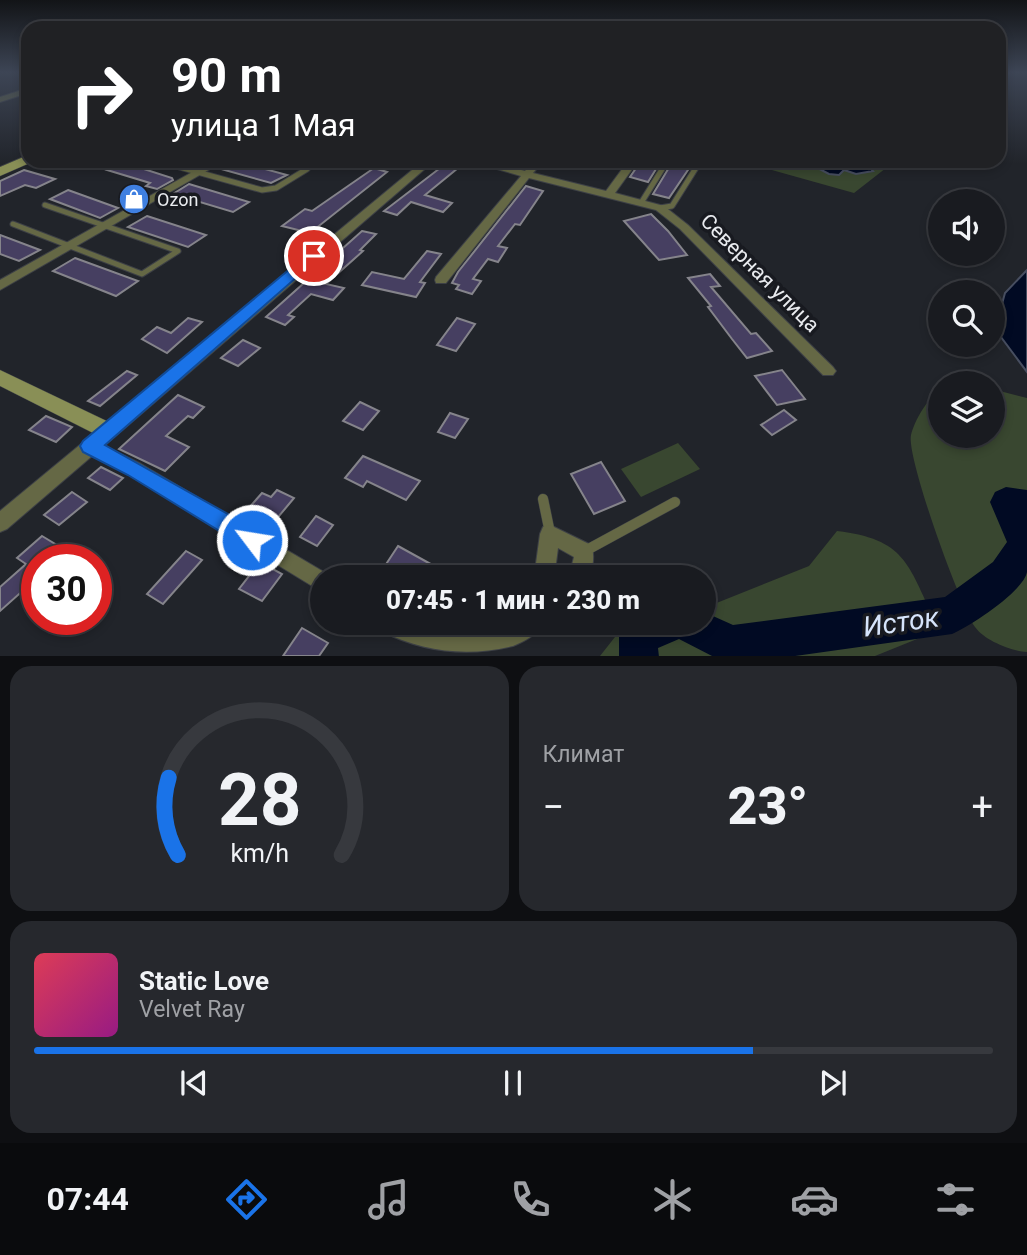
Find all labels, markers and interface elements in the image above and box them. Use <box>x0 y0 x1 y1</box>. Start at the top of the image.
text: 90 m <box>171 47 282 104</box>
icon: right <box>56 49 147 140</box>
text: улица 1 Мая <box>171 106 356 144</box>
shop icon: Ozon <box>117 182 151 216</box>
place label: Ozon <box>157 189 198 210</box>
map controls <box>928 189 1005 448</box>
button: sound <box>928 189 1005 266</box>
street label: Северная улица <box>696 209 824 337</box>
pin <box>284 226 344 286</box>
icon: arrive <box>295 237 333 275</box>
button: search <box>928 280 1005 357</box>
button: layers <box>928 371 1005 448</box>
position arrow <box>215 503 289 577</box>
speed limit sign: 30 <box>21 544 112 635</box>
text: 07:45 · 1 мин · 230 m <box>386 585 640 615</box>
water label: Исток <box>861 600 942 644</box>
text: Климат <box>543 741 624 768</box>
text: 28 <box>217 757 301 843</box>
text: 23° <box>728 776 808 837</box>
text: − <box>543 785 564 829</box>
text: + <box>971 785 993 829</box>
text: km/h <box>230 838 289 867</box>
text: Static Love <box>139 966 269 996</box>
text: Velvet Ray <box>139 996 245 1023</box>
icon: previous <box>175 1064 213 1102</box>
icon: pause <box>494 1064 532 1102</box>
icon: next <box>814 1064 852 1102</box>
icon: directions <box>222 1175 271 1224</box>
icon: music <box>364 1175 413 1224</box>
icon: phone <box>506 1175 555 1224</box>
icon: climate <box>648 1175 697 1224</box>
icon: car <box>790 1175 839 1224</box>
icon: filters <box>931 1175 980 1224</box>
text: 07:44 <box>46 1180 129 1218</box>

